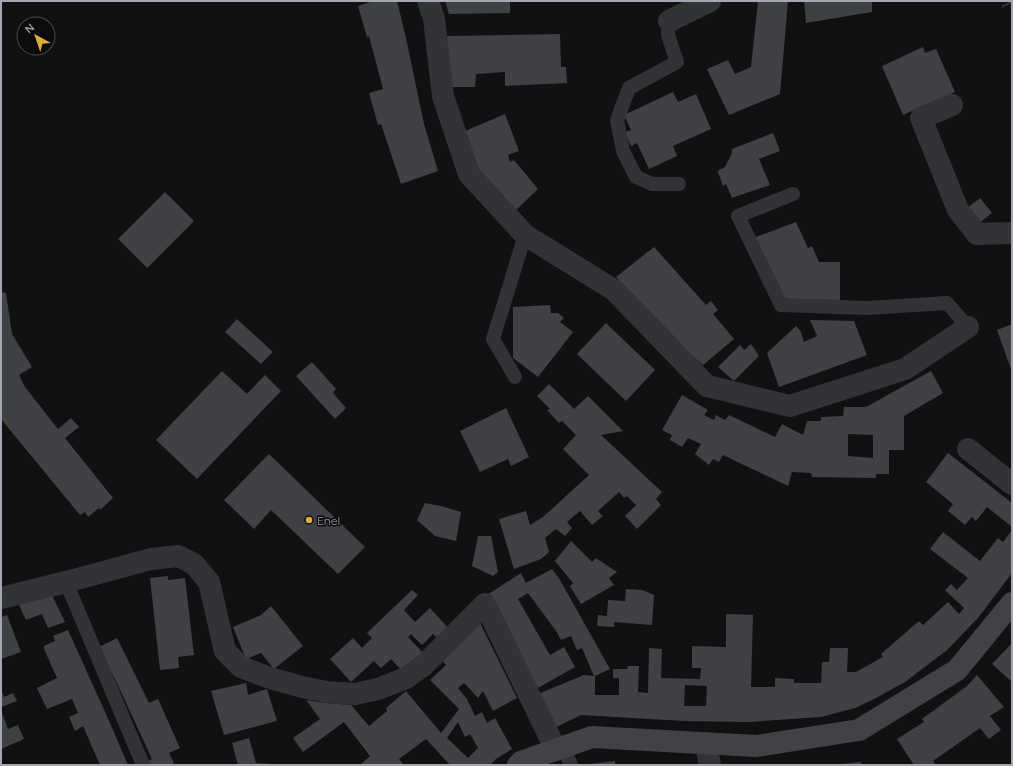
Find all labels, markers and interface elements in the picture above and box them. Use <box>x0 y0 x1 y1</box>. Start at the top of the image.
north arrow <box>16 16 56 56</box>
text: N <box>22 20 37 36</box>
place label: Enel <box>317 513 340 528</box>
marker: Enel <box>304 515 314 525</box>

